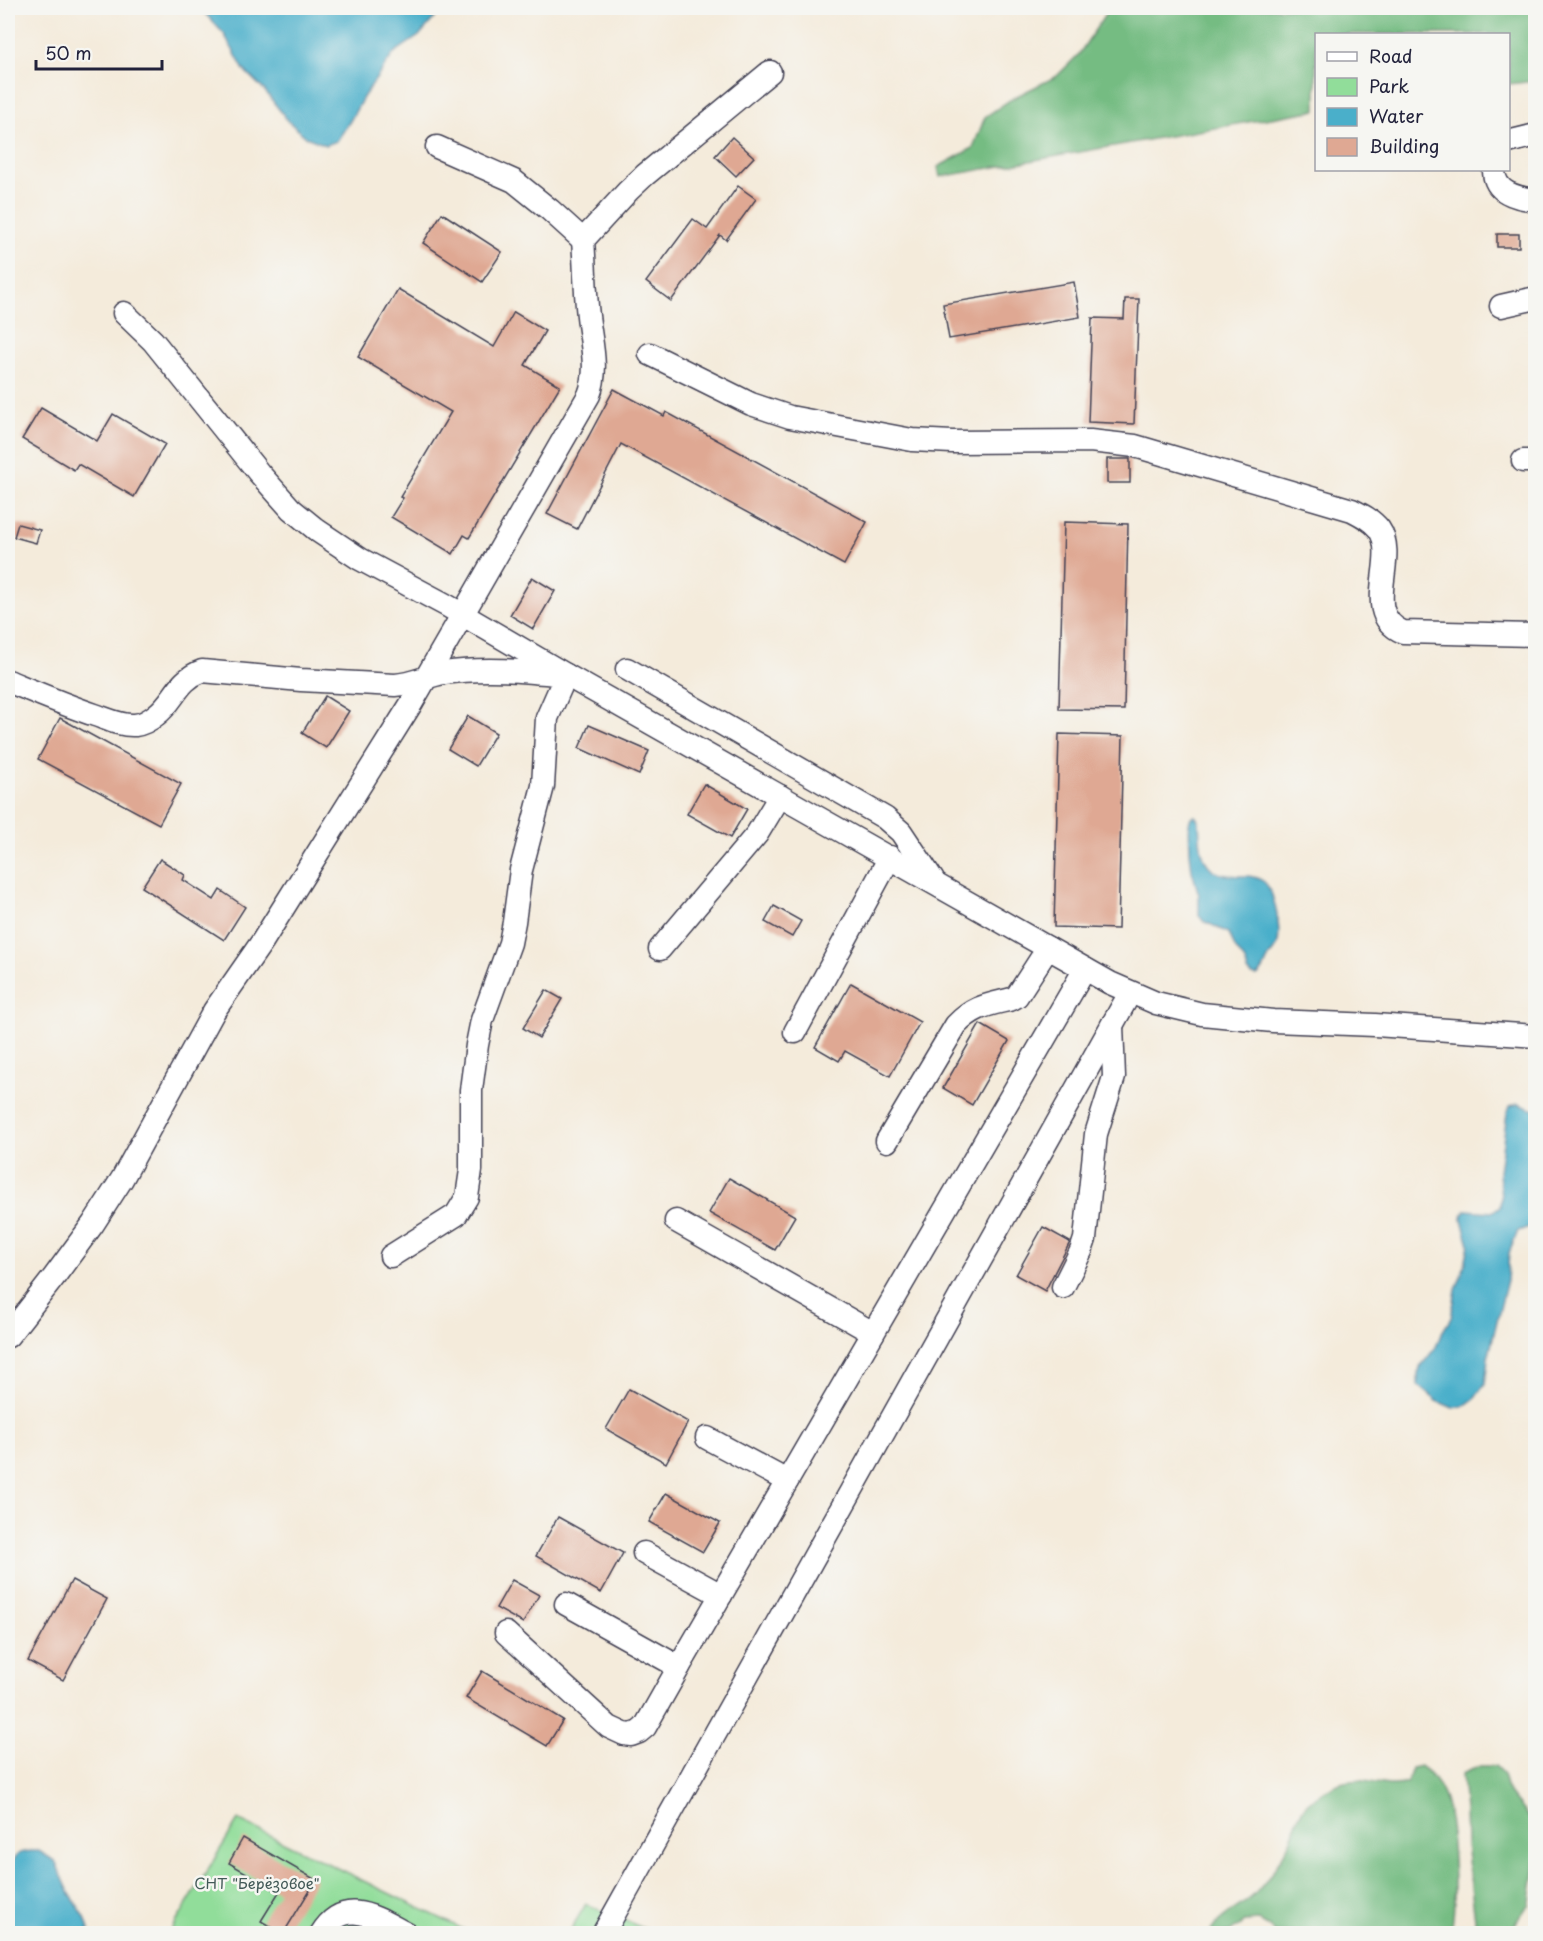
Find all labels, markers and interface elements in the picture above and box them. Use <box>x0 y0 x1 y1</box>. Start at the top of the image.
scale bar <box>36 33 162 71</box>
legend <box>1315 33 1510 171</box>
text: 50 m <box>45 39 92 66</box>
text: Road <box>1369 42 1413 69</box>
text: Park <box>1369 72 1409 99</box>
text: Water <box>1369 102 1424 129</box>
text: Building <box>1369 132 1439 159</box>
park label: СНТ "Берёзовое" <box>194 1871 320 1894</box>

